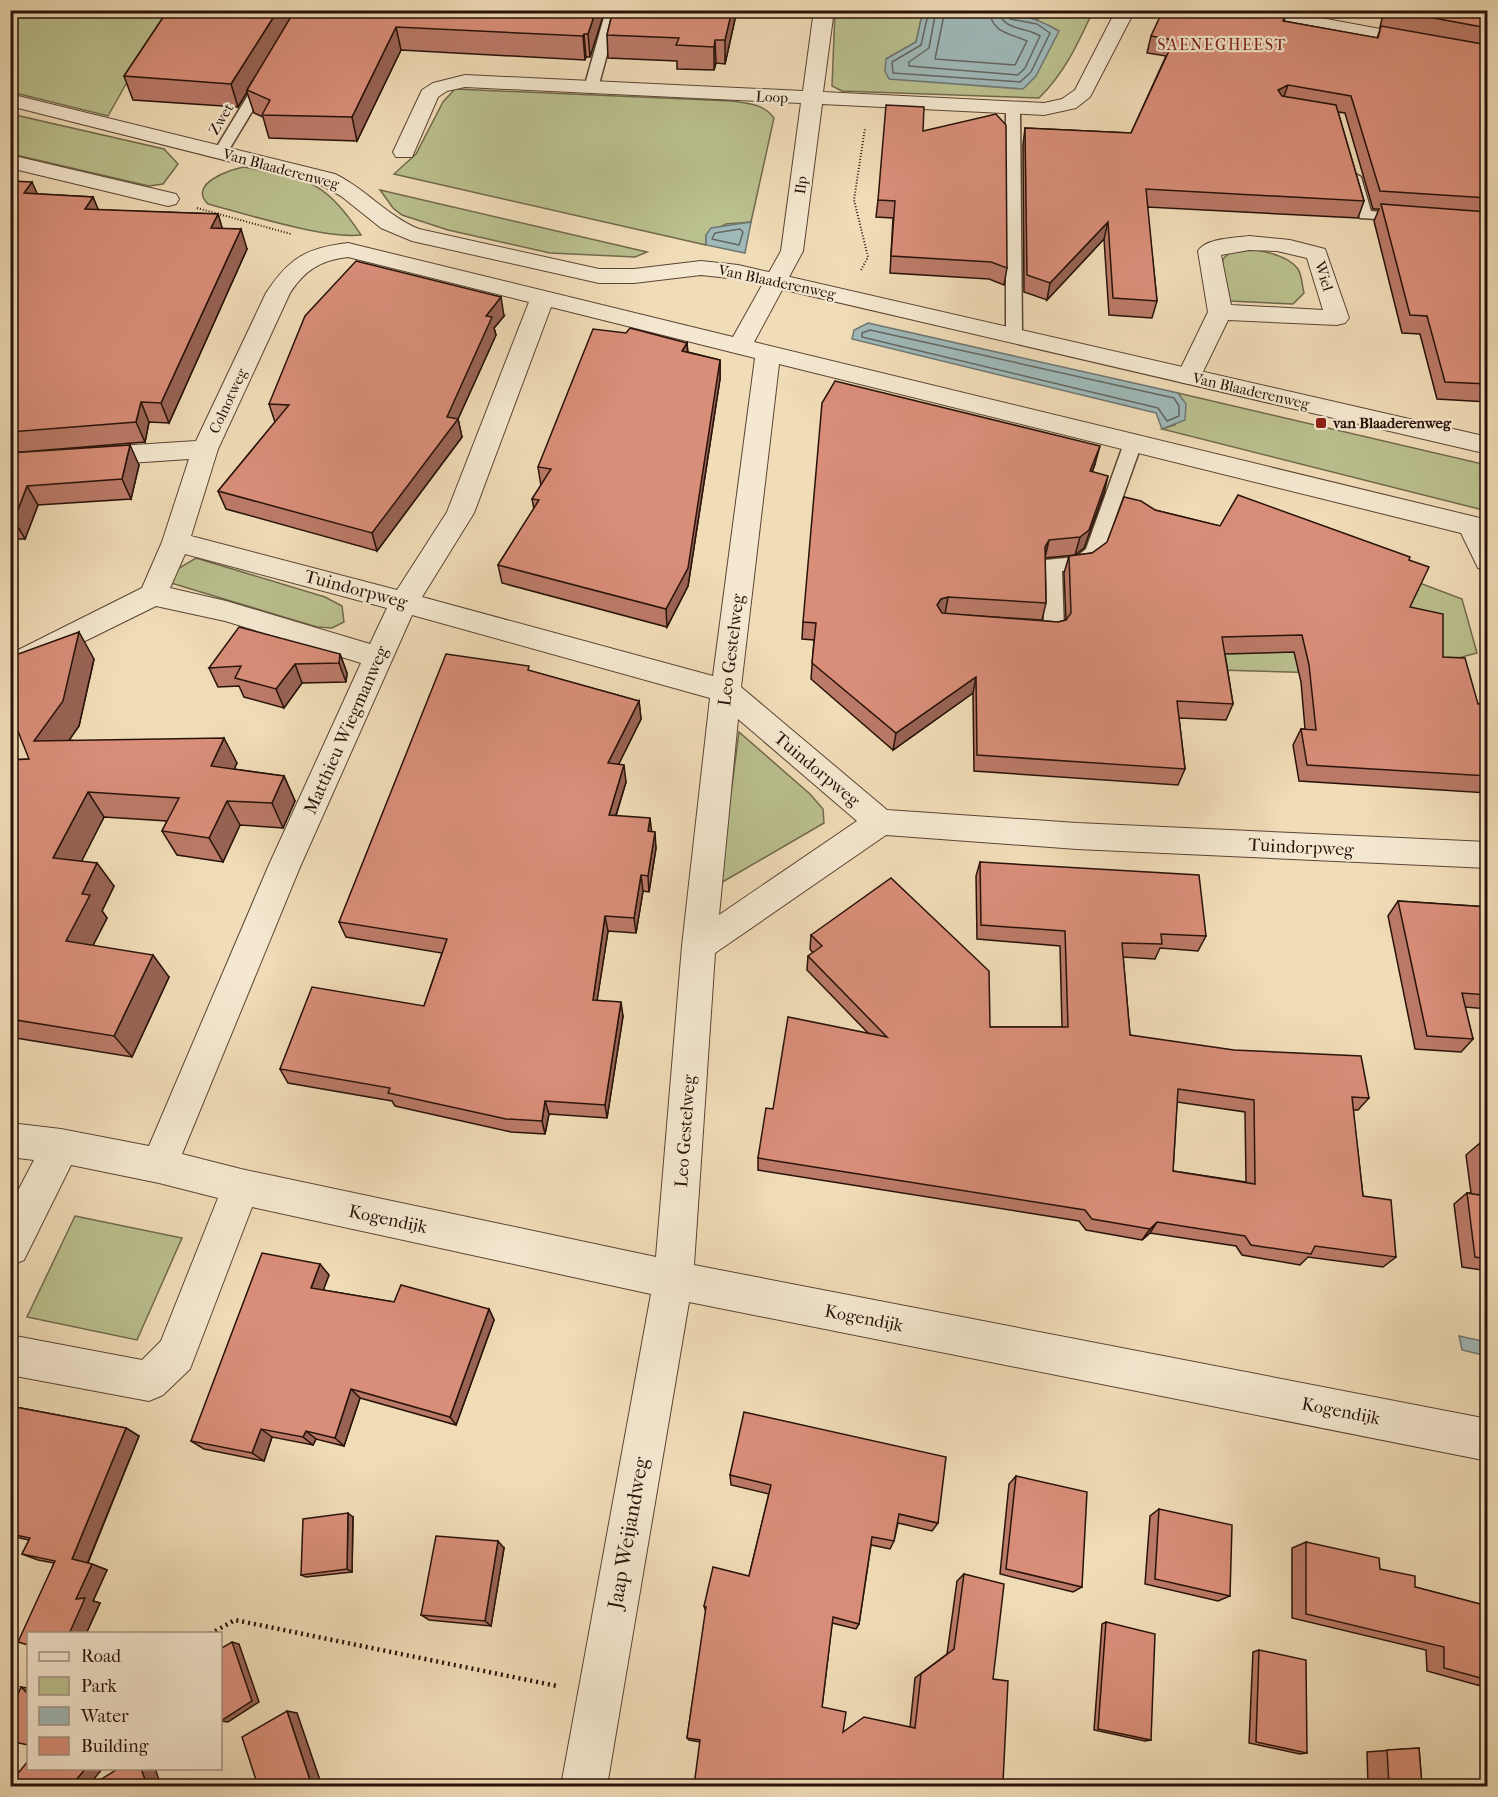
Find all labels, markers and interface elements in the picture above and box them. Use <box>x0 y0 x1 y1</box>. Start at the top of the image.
district label: SAENEGHEEST <box>1157 35 1287 54</box>
street label: Loop <box>755 87 789 107</box>
street label: Zwet <box>205 99 238 138</box>
street label: Van Blaaderenweg <box>220 145 342 193</box>
street label: Ilp <box>791 175 811 195</box>
street label: Wiel <box>1311 258 1337 293</box>
street label: Van Blaaderenweg <box>716 261 838 303</box>
street label: Colnotweg <box>205 365 251 436</box>
street label: Van Blaaderenweg <box>1190 369 1312 413</box>
place label: van Blaaderenweg <box>1332 414 1452 432</box>
marker: van Blaaderenweg <box>1314 416 1328 430</box>
street label: Tuindorpweg <box>302 566 410 613</box>
street label: Leo Gestelweg <box>714 592 749 707</box>
street label: Matthieu Wiegmanweg <box>300 642 393 818</box>
street label: Tuindorpweg <box>770 727 864 812</box>
street label: Tuindorpweg <box>1248 834 1355 861</box>
street label: Leo Gestelweg <box>671 1074 700 1188</box>
street label: Kogendijk <box>347 1201 430 1238</box>
street label: Kogendijk <box>823 1301 906 1337</box>
street label: Kogendijk <box>1300 1394 1383 1430</box>
street label: Jaap Weijandweg <box>602 1454 653 1613</box>
legend <box>27 1632 222 1770</box>
text: Road <box>81 1646 121 1667</box>
text: Park <box>81 1676 118 1697</box>
text: Water <box>80 1706 129 1727</box>
text: Building <box>81 1736 149 1757</box>

